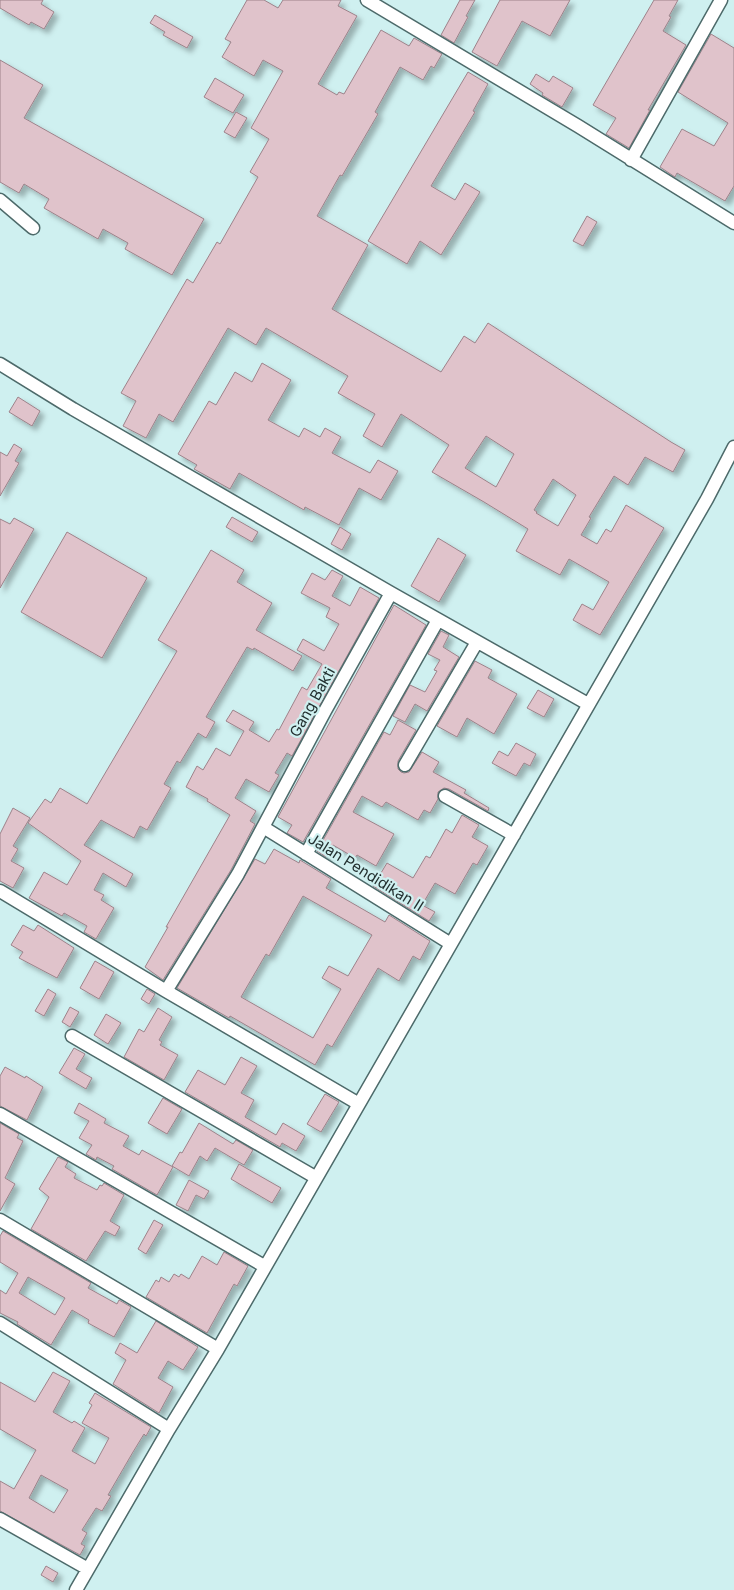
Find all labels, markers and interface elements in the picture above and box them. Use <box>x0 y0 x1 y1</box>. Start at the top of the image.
street label: Gang Bakti <box>285 664 339 740</box>
street label: Jalan Pendidikan II <box>305 829 427 915</box>

